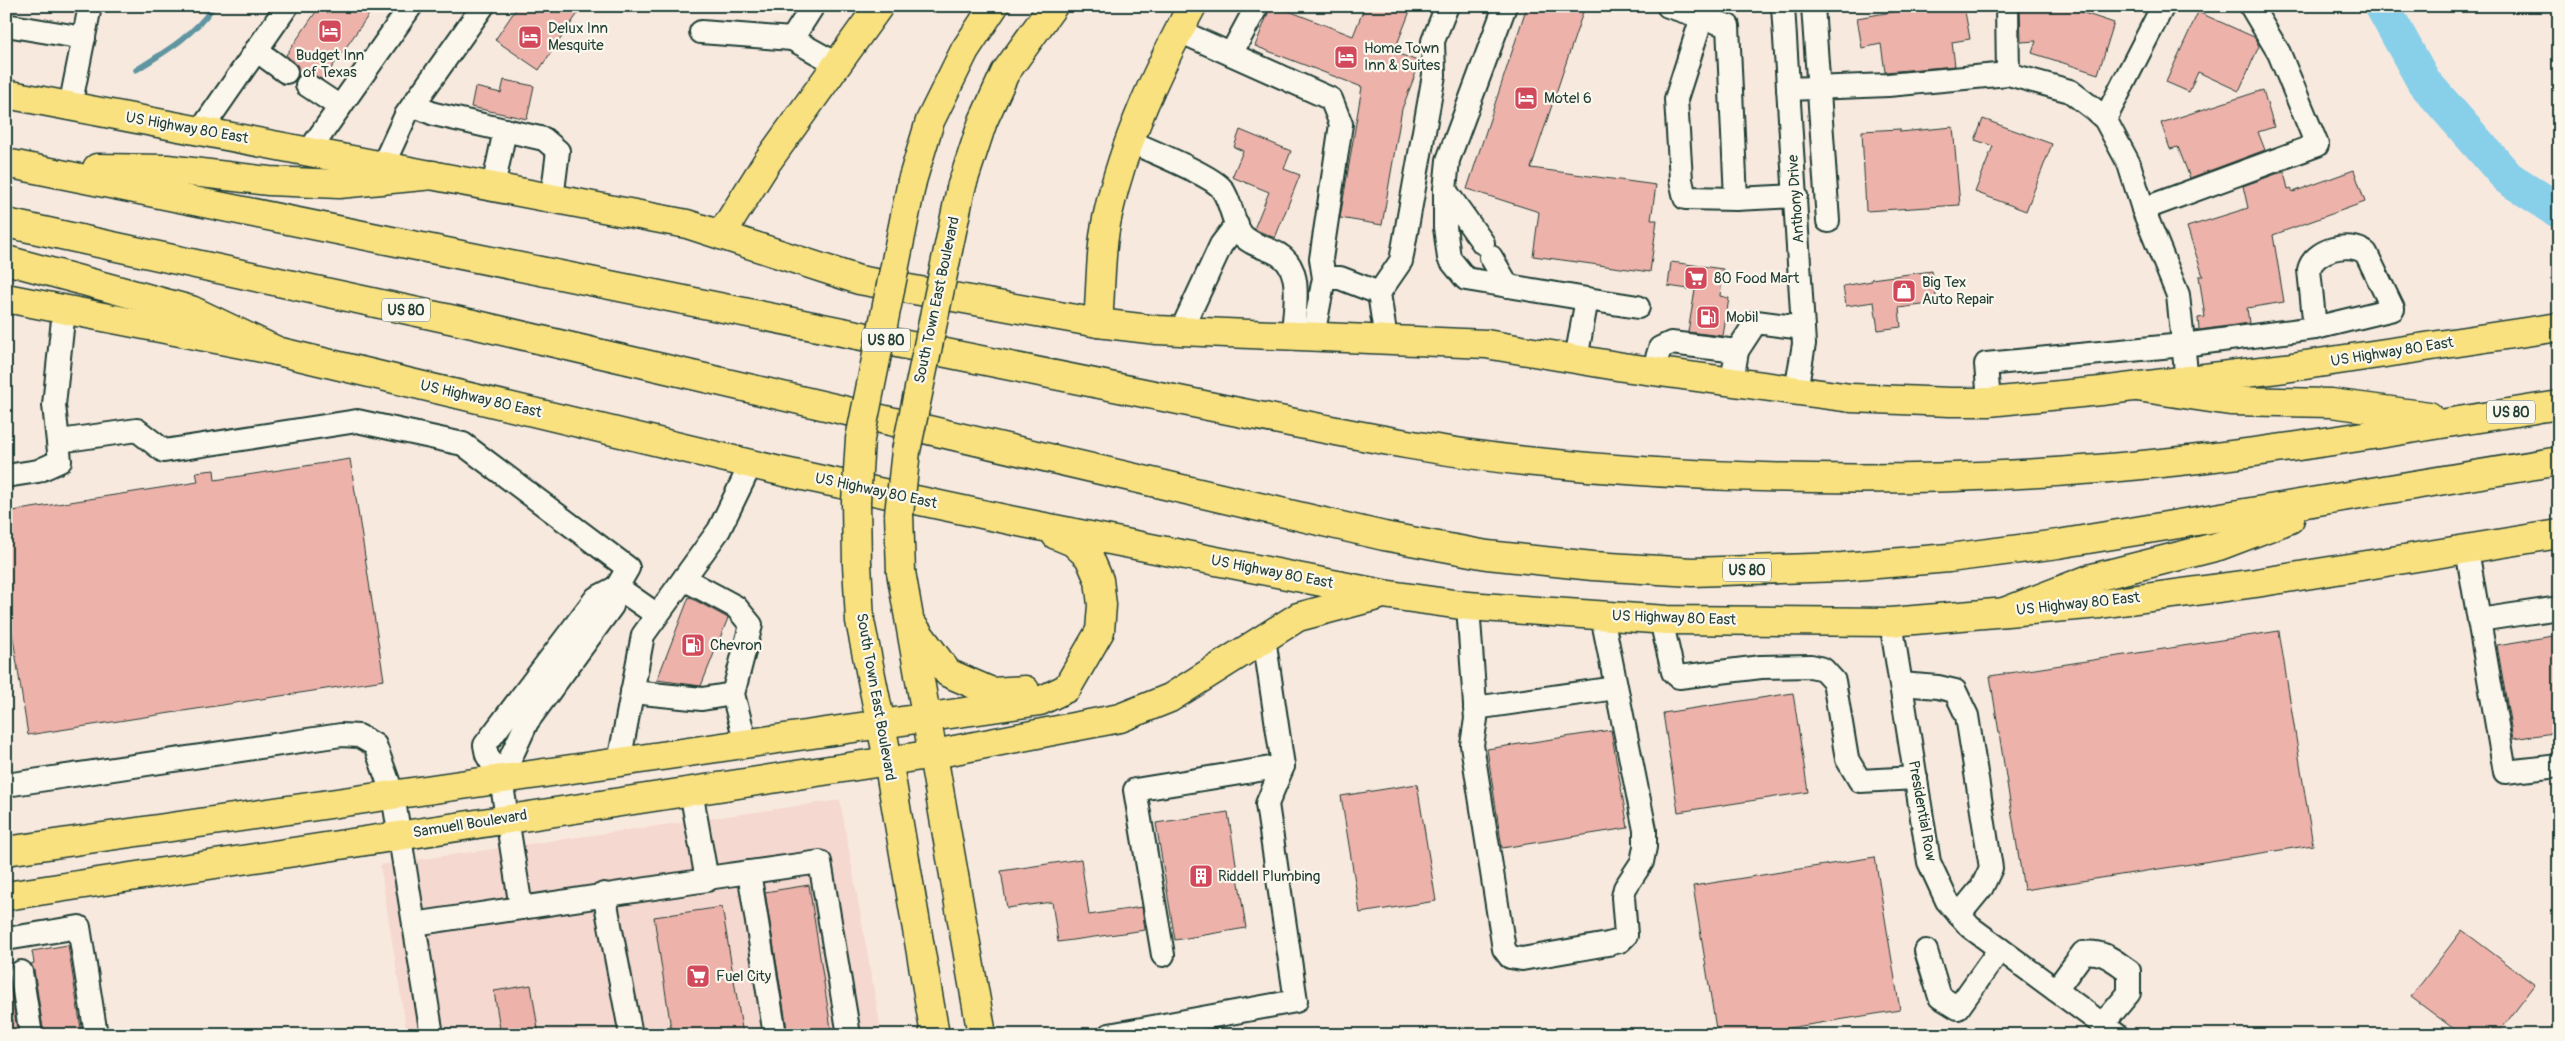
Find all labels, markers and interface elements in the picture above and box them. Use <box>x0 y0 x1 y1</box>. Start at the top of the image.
hotel icon: Budget Inn of Texas <box>317 18 343 44</box>
place label: Delux Inn Mesquite <box>548 19 608 55</box>
hotel icon: Delux Inn Mesquite <box>517 24 543 50</box>
place label: Home Town Inn & Suites <box>1364 39 1441 75</box>
hotel icon: Home Town Inn & Suites <box>1333 44 1359 70</box>
place label: Budget Inn of Texas <box>296 46 364 82</box>
hotel icon: Motel 6 <box>1513 85 1539 111</box>
place label: Motel 6 <box>1544 89 1592 108</box>
street label: US Highway 80 East <box>124 108 251 148</box>
street label: Anthony Drive <box>1783 153 1809 244</box>
street label: South Town East Boulevard <box>910 215 964 385</box>
supermarket icon: 80 Food Mart <box>1683 265 1709 291</box>
place label: 80 Food Mart <box>1714 269 1800 288</box>
place label: Big Tex Auto Repair <box>1922 273 1995 309</box>
shop icon: Big Tex Auto Repair <box>1891 278 1917 304</box>
road number: US 80 <box>382 298 430 322</box>
fuel station icon: Mobil <box>1695 304 1721 330</box>
place label: Mobil <box>1726 308 1758 327</box>
road number: US 80 <box>862 328 910 352</box>
street label: US Highway 80 East <box>2329 333 2456 371</box>
street label: US Highway 80 East <box>418 376 545 422</box>
road number: US 80 <box>2487 401 2535 424</box>
street label: US Highway 80 East <box>813 469 940 513</box>
street label: US Highway 80 East <box>1209 551 1336 593</box>
road number: US 80 <box>1723 558 1771 582</box>
street label: US Highway 80 East <box>2015 588 2142 620</box>
street label: US Highway 80 East <box>1612 606 1737 630</box>
street label: South Town East Boulevard <box>852 612 900 782</box>
fuel station icon: Chevron <box>680 632 706 658</box>
place label: Chevron <box>710 636 762 655</box>
street label: Presidential Row <box>1904 759 1940 863</box>
street label: Samuell Boulevard <box>411 806 529 842</box>
building icon: Riddell Plumbing <box>1188 863 1214 889</box>
place label: Riddell Plumbing <box>1218 867 1320 886</box>
supermarket icon: Fuel City <box>685 963 711 989</box>
place label: Fuel City <box>716 967 772 986</box>

